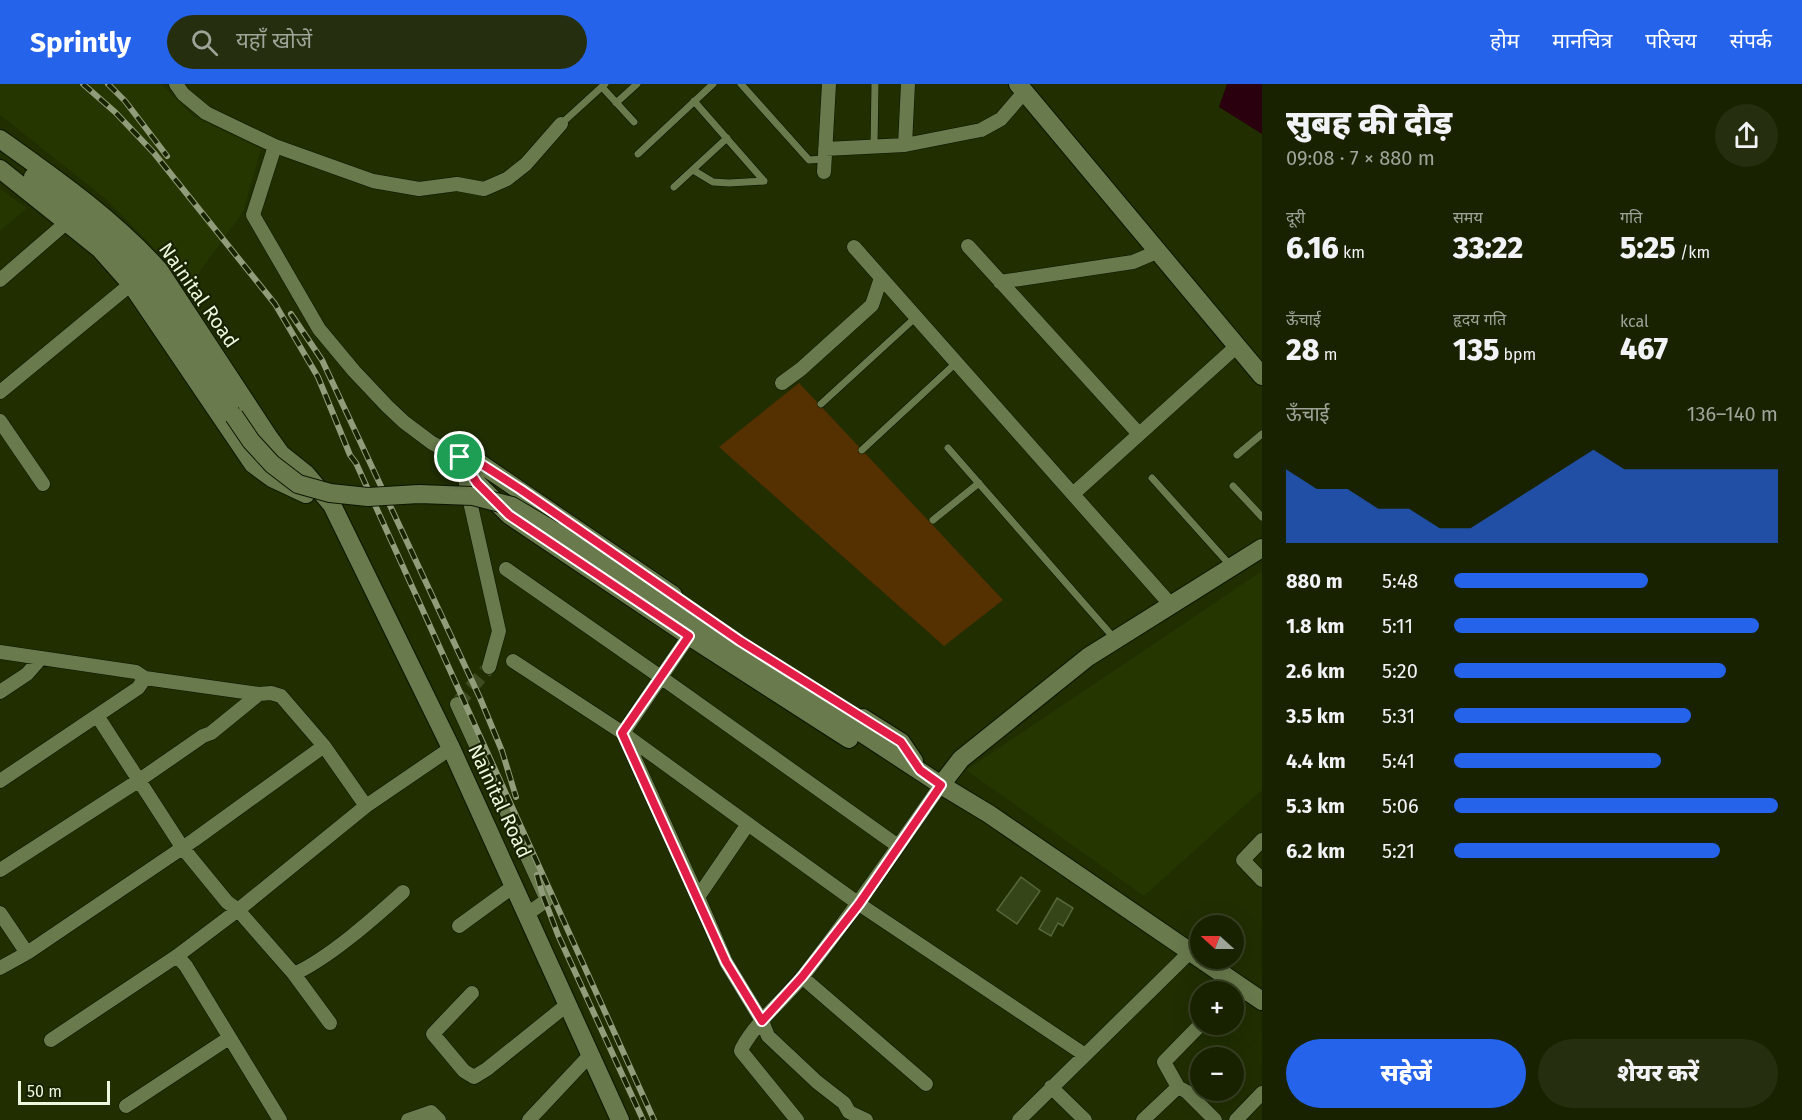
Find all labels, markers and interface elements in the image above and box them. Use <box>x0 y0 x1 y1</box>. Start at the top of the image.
search box <box>167 15 587 69</box>
text: Sprintly <box>30 26 131 59</box>
icon: search <box>188 26 221 59</box>
text: यहाँ खोजें <box>236 27 312 54</box>
text: होम <box>1490 28 1519 54</box>
text: मानचित्र <box>1552 28 1612 54</box>
text: परिचय <box>1645 28 1697 54</box>
text: संपर्क <box>1730 28 1772 54</box>
text: सुबह की दौड़ <box>1286 103 1452 143</box>
button: share <box>1715 104 1778 167</box>
text: 09:08 · 7 × 880 m <box>1286 146 1435 170</box>
text: दूरी <box>1286 208 1305 227</box>
text: समय <box>1453 208 1483 227</box>
text: गति <box>1620 208 1642 227</box>
text: 6.16 <box>1286 230 1339 266</box>
text: 33:22 <box>1453 230 1523 266</box>
text: 5:25 <box>1620 230 1676 266</box>
street label: Nainital Road <box>154 238 244 352</box>
text: km <box>1339 243 1365 262</box>
text: /km <box>1676 243 1710 262</box>
text: ऊँचाई <box>1286 310 1321 329</box>
text: हृदय गति <box>1453 310 1506 329</box>
text: kcal <box>1620 312 1649 331</box>
text: 467 <box>1620 331 1668 367</box>
text: 28 <box>1286 332 1319 368</box>
text: 135 <box>1453 332 1499 368</box>
text: m <box>1319 345 1337 364</box>
text: bpm <box>1499 345 1536 364</box>
text: ऊँचाई <box>1286 402 1329 426</box>
text: 136–140 m <box>1687 402 1778 426</box>
pin <box>434 431 485 482</box>
icon: arrive <box>443 440 476 473</box>
text: 880 m <box>1286 569 1343 593</box>
text: 5:48 <box>1382 569 1418 593</box>
text: 1.8 km <box>1286 614 1344 638</box>
text: 5:11 <box>1382 614 1413 638</box>
text: 2.6 km <box>1286 659 1345 683</box>
text: 5:20 <box>1382 659 1418 683</box>
text: 3.5 km <box>1286 704 1345 728</box>
text: 5:31 <box>1382 704 1415 728</box>
street label: Nainital Road <box>463 740 537 862</box>
text: 4.4 km <box>1286 749 1346 773</box>
text: 5:41 <box>1382 749 1415 773</box>
text: 5.3 km <box>1286 794 1345 818</box>
text: 5:06 <box>1382 794 1419 818</box>
text: 6.2 km <box>1286 839 1345 863</box>
text: 5:21 <box>1382 839 1415 863</box>
north arrow <box>1190 915 1244 969</box>
map controls <box>1190 915 1244 1101</box>
button: + <box>1190 981 1244 1035</box>
button: सहेजें <box>1286 1039 1526 1108</box>
button: शेयर करें <box>1538 1039 1778 1108</box>
button: − <box>1190 1047 1244 1101</box>
scale bar <box>18 1078 110 1106</box>
text: 50 m <box>27 1082 62 1101</box>

